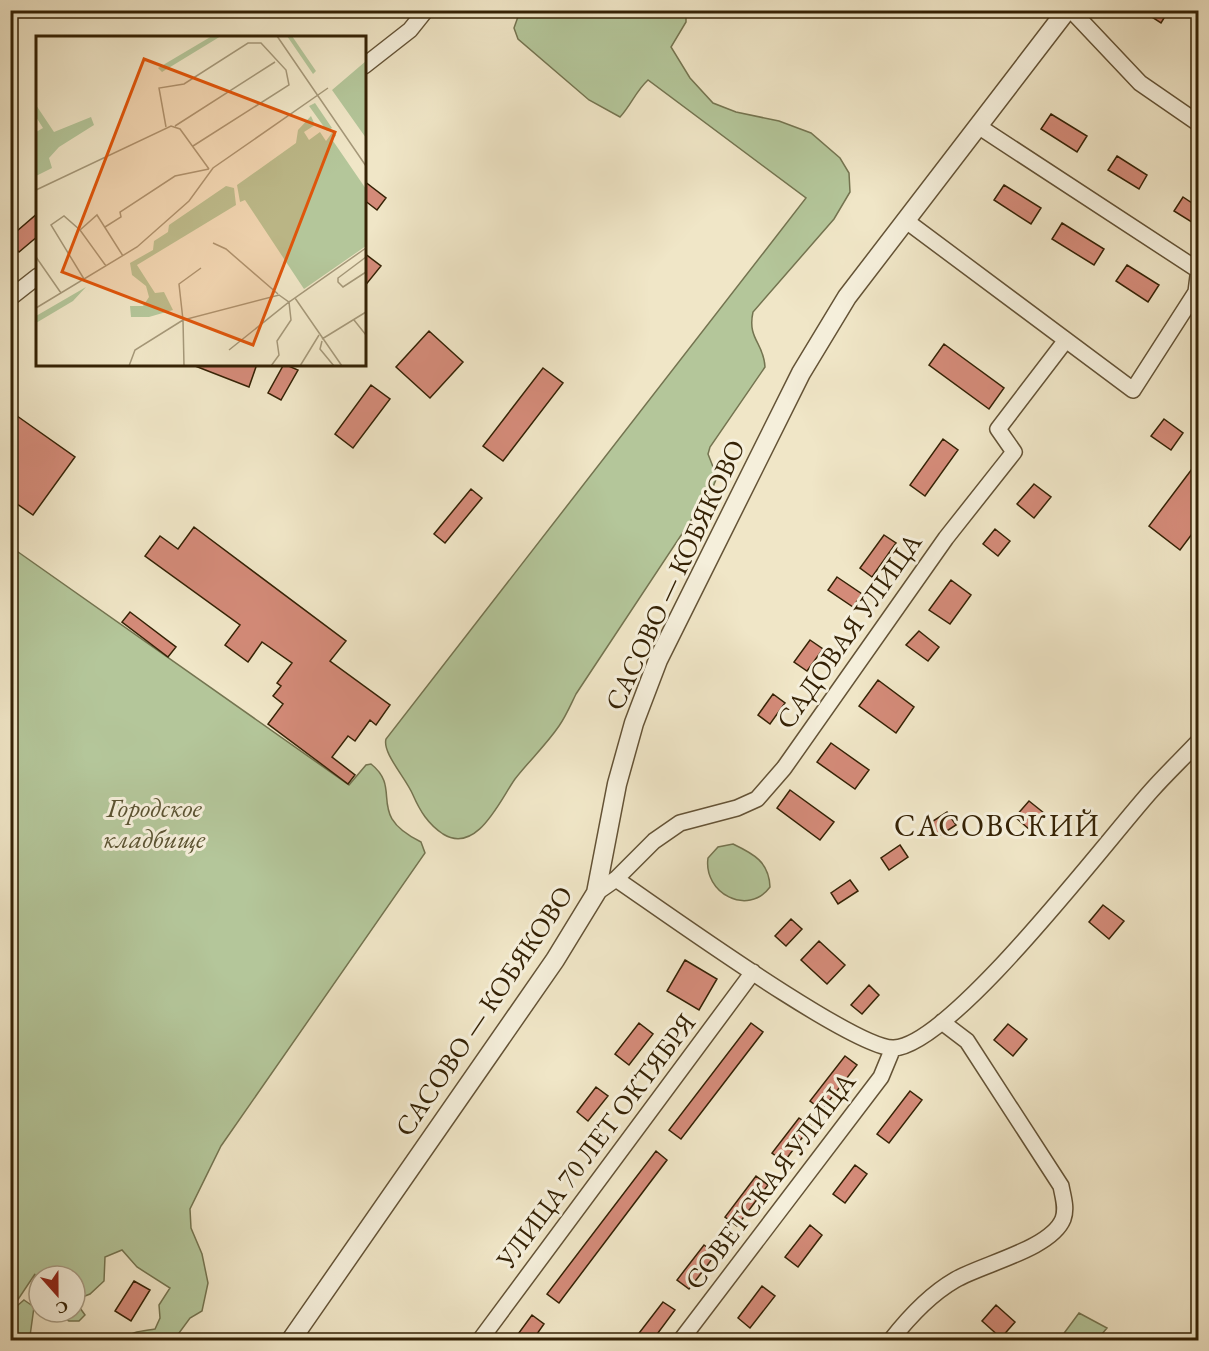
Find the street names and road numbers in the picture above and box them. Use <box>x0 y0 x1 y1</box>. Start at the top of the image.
street label: САСОВО — КОБЯКОВО <box>596 434 753 716</box>
street label: САДОВАЯ УЛИЦА <box>768 526 929 736</box>
street label: САСОВО — КОБЯКОВО <box>387 879 580 1143</box>
street label: УЛИЦА 70 ЛЕТ ОКТЯБРЯ <box>488 1006 703 1276</box>
street label: СОВЕТСКАЯ УЛИЦА <box>676 1065 863 1296</box>

